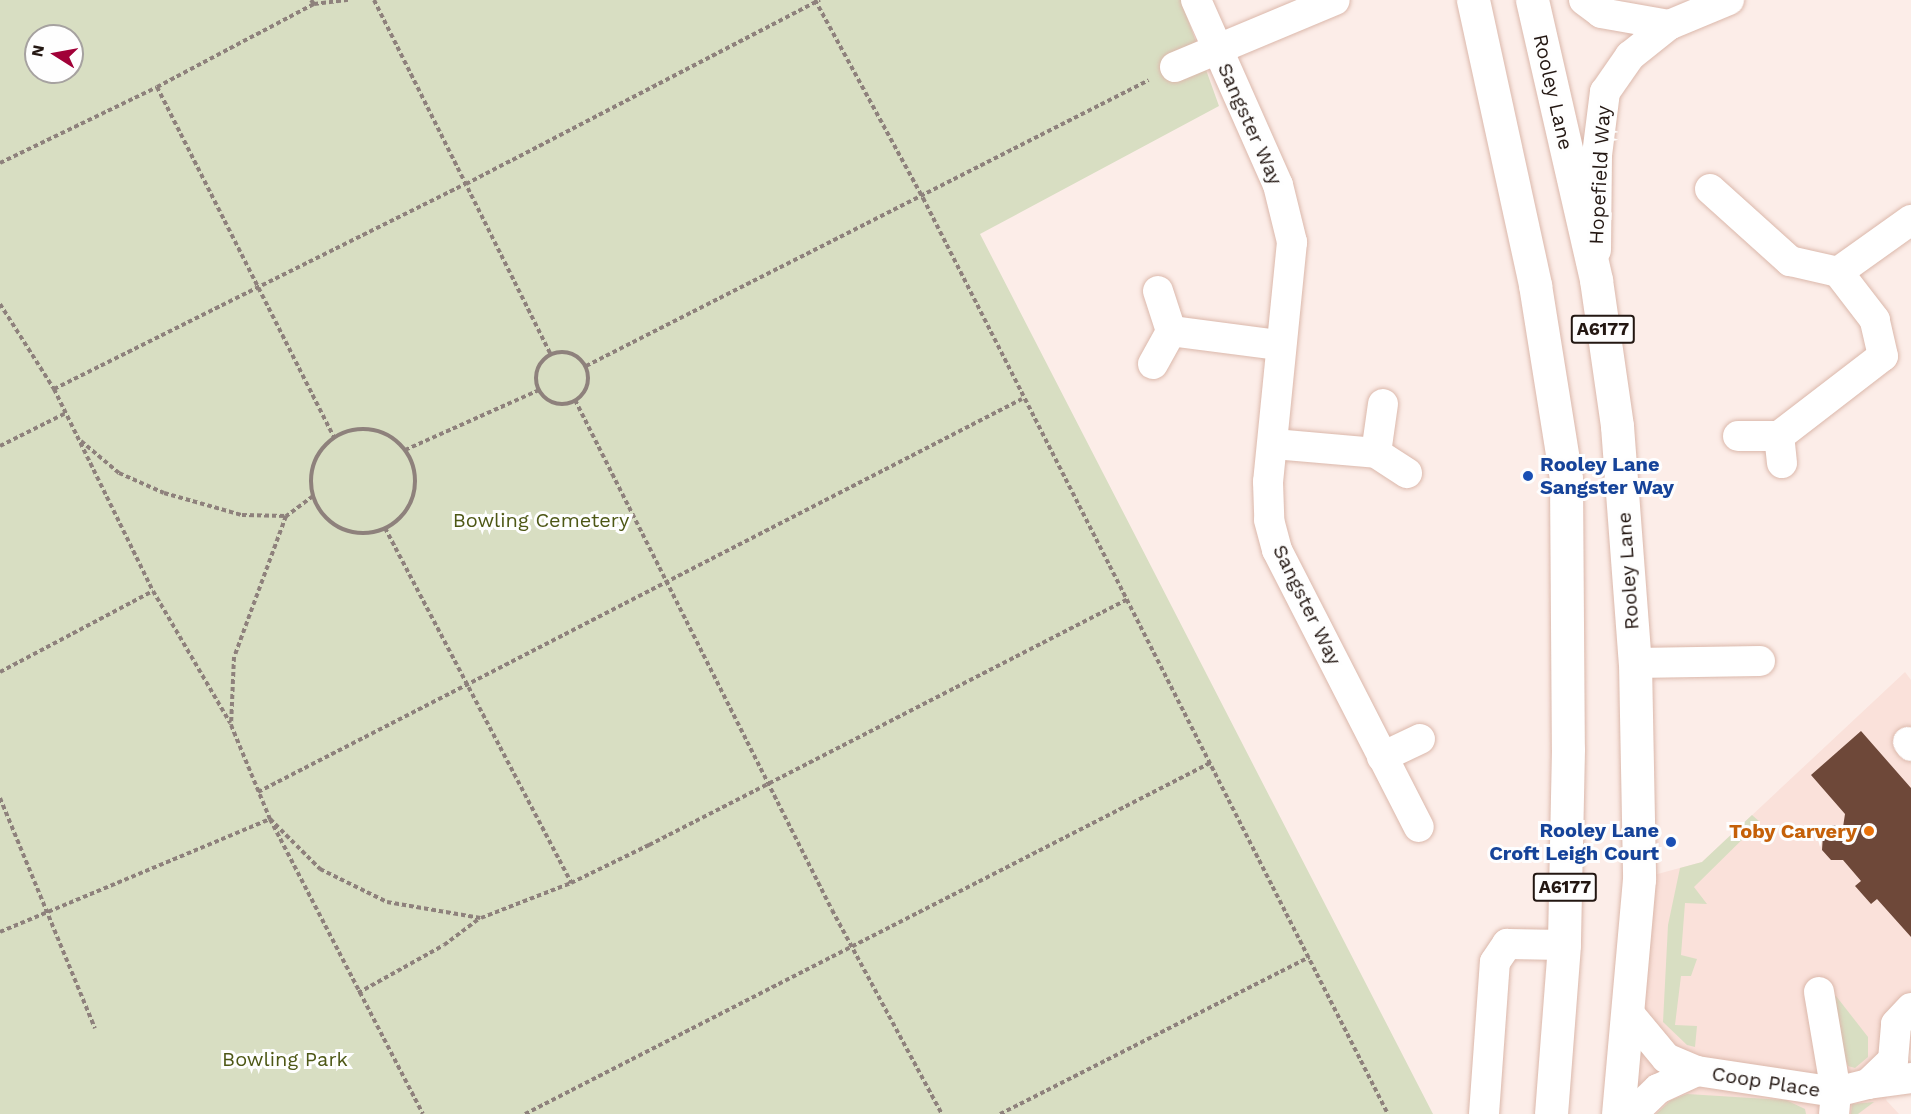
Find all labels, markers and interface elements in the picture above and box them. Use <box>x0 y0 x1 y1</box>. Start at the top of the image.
north arrow <box>24 24 84 84</box>
street label: Rooley Lane <box>1528 32 1578 152</box>
text: N <box>27 43 48 58</box>
street label: Sangster Way <box>1212 59 1288 189</box>
street label: Hopefield Way <box>1584 104 1616 246</box>
road number: A6177 <box>1570 314 1636 344</box>
place label: Rooley Lane Sangster Way <box>1540 452 1675 499</box>
marker: Rooley Lane Sangster Way <box>1521 469 1535 483</box>
park label: Bowling Cemetery <box>453 508 629 532</box>
street label: Rooley Lane <box>1612 511 1644 631</box>
street label: Sangster Way <box>1267 540 1347 670</box>
place label: Rooley Lane Croft Leigh Court <box>1489 819 1659 866</box>
place label: Toby Carvery <box>1729 819 1857 843</box>
marker: Toby Carvery <box>1862 824 1876 838</box>
marker: Rooley Lane Croft Leigh Court <box>1664 835 1678 849</box>
road number: A6177 <box>1532 872 1598 902</box>
park label: Bowling Park <box>222 1047 348 1071</box>
street label: Coop Place <box>1710 1062 1822 1102</box>

